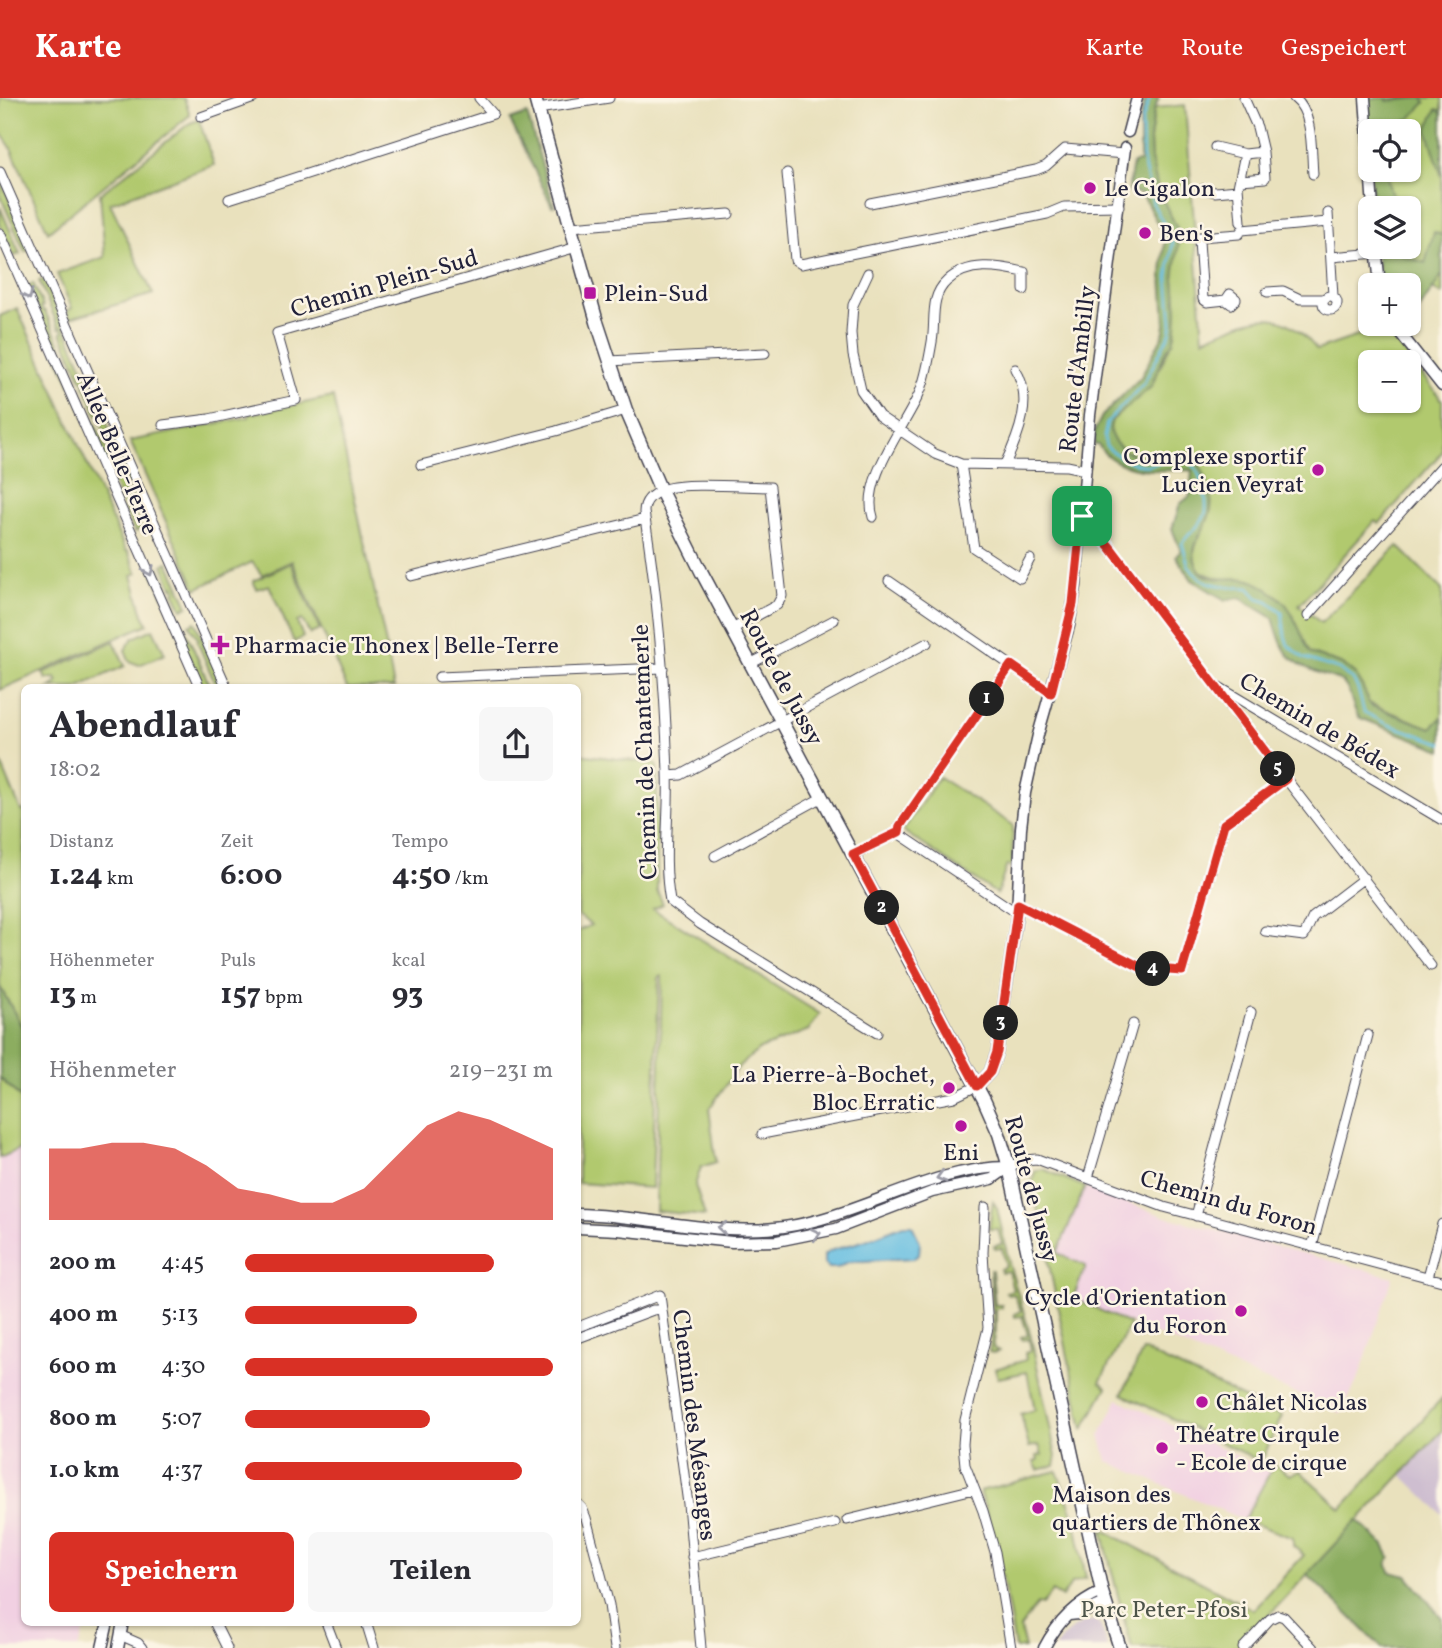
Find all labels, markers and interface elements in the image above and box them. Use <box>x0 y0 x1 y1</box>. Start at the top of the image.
text: Karte <box>35 26 122 72</box>
text: Karte <box>1086 32 1143 66</box>
text: Route <box>1181 32 1243 66</box>
text: Gespeichert <box>1281 32 1407 66</box>
map controls <box>1358 119 1421 413</box>
button: locate <box>1358 119 1421 182</box>
place label: Le Cigalon <box>1104 173 1215 207</box>
marker: Le Cigalon <box>1082 180 1098 196</box>
button: layers <box>1358 196 1421 259</box>
place label: Ben's <box>1159 218 1213 252</box>
marker: Ben's <box>1137 225 1153 241</box>
street label: Chemin Plein-Sud <box>287 242 482 328</box>
button: + <box>1358 273 1421 336</box>
place label: Plein-Sud <box>604 278 708 312</box>
street label: Route d'Ambilly <box>1052 284 1106 455</box>
marker: Plein-Sud <box>582 285 598 301</box>
one-way arrow <box>20 288 34 301</box>
button: − <box>1358 350 1421 413</box>
street label: Allée Belle-Terre <box>66 367 166 541</box>
place label: Complexe sportif Lucien Veyrat <box>1123 441 1307 503</box>
marker: Complexe sportif Lucien Veyrat <box>1310 462 1326 478</box>
pin <box>1052 486 1112 546</box>
icon: arrive <box>1063 497 1101 535</box>
one-way arrow <box>140 564 154 576</box>
street label: Route de Jussy <box>730 603 831 753</box>
street label: Chemin de Chantemerle <box>625 624 667 880</box>
place label: Pharmacie Thonex | Belle-Terre <box>234 630 559 664</box>
marker: Pharmacie Thonex | Belle-Terre <box>212 637 228 653</box>
street label: Chemin de Bédex <box>1232 665 1406 788</box>
pin: 1 <box>970 682 1004 716</box>
text: 1 <box>983 685 990 711</box>
text: Abendlauf <box>49 701 237 754</box>
button: share <box>479 707 553 781</box>
pin: 5 <box>1260 752 1296 786</box>
text: 18:02 <box>49 754 101 786</box>
text: 5 <box>1273 755 1282 781</box>
text: Distanz <box>49 829 114 855</box>
text: Zeit <box>220 829 254 855</box>
text: Tempo <box>392 829 448 855</box>
text: 1.24 <box>49 855 103 897</box>
text: 6:00 <box>220 855 283 897</box>
text: 4:50 <box>392 855 451 897</box>
text: km <box>103 866 134 892</box>
text: /km <box>451 866 489 892</box>
pin: 2 <box>864 890 900 926</box>
text: 2 <box>877 894 886 920</box>
text: Höhenmeter <box>49 948 154 974</box>
text: Puls <box>220 948 256 974</box>
text: kcal <box>392 948 425 974</box>
pin: 4 <box>1136 952 1170 986</box>
text: 4 <box>1147 955 1158 981</box>
text: 13 <box>49 974 76 1016</box>
text: 157 <box>220 974 261 1016</box>
text: 93 <box>392 974 423 1016</box>
text: m <box>76 985 97 1011</box>
text: bpm <box>261 985 303 1011</box>
pin: 3 <box>984 1006 1018 1040</box>
text: 3 <box>996 1009 1005 1035</box>
text: Höhenmeter <box>49 1055 176 1087</box>
text: 219–231 m <box>449 1055 553 1087</box>
place label: La Pierre-à-Bochet, Bloc Erratic <box>731 1059 935 1121</box>
marker: La Pierre-à-Bochet, Bloc Erratic <box>941 1080 957 1096</box>
street label: Route de Jussy <box>994 1112 1066 1267</box>
marker: Eni <box>953 1118 969 1134</box>
place label: Eni <box>943 1137 979 1171</box>
street label: Chemin du Foron <box>1136 1162 1321 1245</box>
one-way arrow <box>936 1169 948 1183</box>
one-way arrow <box>717 1221 728 1236</box>
one-way arrow <box>810 1228 822 1242</box>
text: 200 m <box>49 1247 116 1279</box>
text: 4:45 <box>161 1247 204 1279</box>
place label: Cycle d'Orientation du Foron <box>1025 1282 1227 1344</box>
text: 400 m <box>49 1299 118 1331</box>
text: 5:13 <box>161 1299 198 1331</box>
marker: Cycle d'Orientation du Foron <box>1233 1303 1249 1319</box>
street label: Chemin des Mésanges <box>662 1308 724 1543</box>
text: 600 m <box>49 1351 117 1383</box>
text: 4:30 <box>161 1351 205 1383</box>
place label: Châlet Nicolas <box>1216 1387 1367 1421</box>
marker: Châlet Nicolas <box>1194 1394 1210 1410</box>
text: 800 m <box>49 1403 117 1435</box>
text: 5:07 <box>161 1403 202 1435</box>
place label: Théatre Cirqule - Ecole de cirque <box>1176 1419 1347 1481</box>
marker: Théatre Cirqule - Ecole de cirque <box>1154 1440 1170 1456</box>
text: 1.0 km <box>49 1455 120 1487</box>
text: 4:37 <box>161 1455 203 1487</box>
place label: Maison des quartiers de Thônex <box>1052 1479 1261 1541</box>
marker: Maison des quartiers de Thônex <box>1030 1500 1046 1516</box>
button: Speichern <box>49 1532 294 1612</box>
button: Teilen <box>308 1532 553 1612</box>
park label: Parc Peter-Pfosi <box>1080 1594 1248 1628</box>

